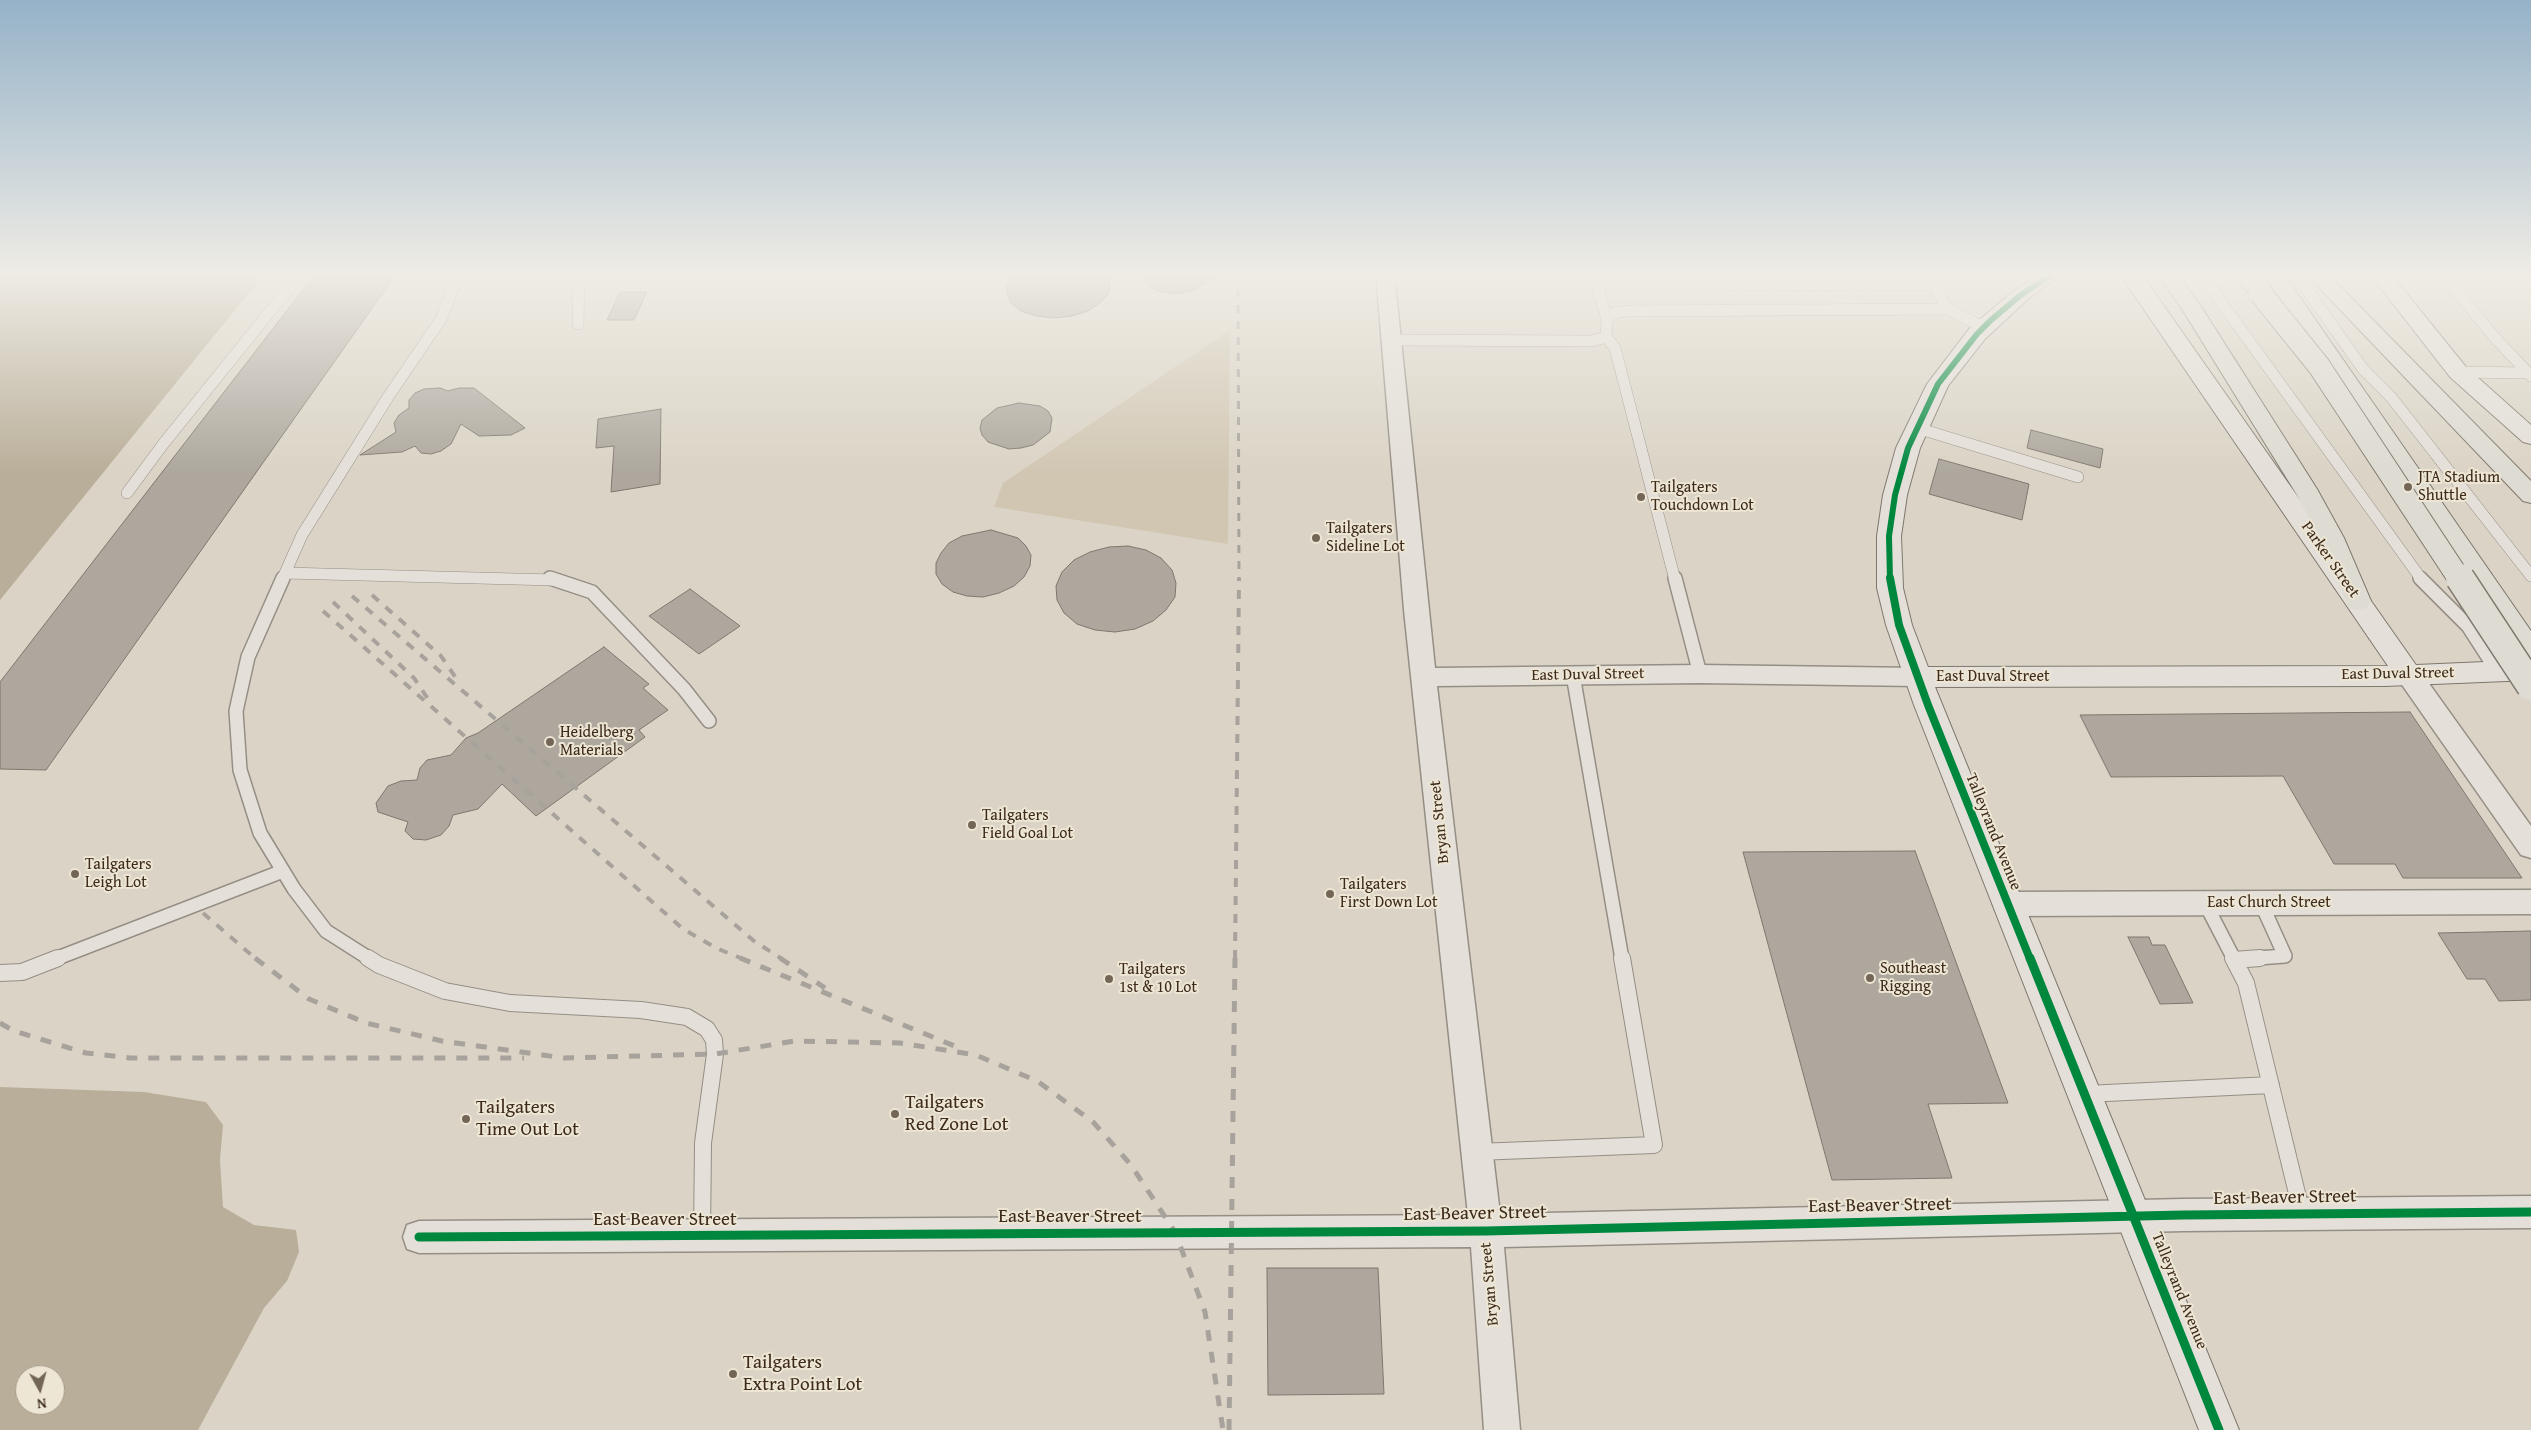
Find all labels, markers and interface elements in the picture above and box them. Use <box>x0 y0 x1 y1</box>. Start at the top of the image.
place label: JTA Stadium Shuttle <box>2418 468 2500 506</box>
place label: Tailgaters Touchdown Lot <box>1651 478 1754 516</box>
marker: JTA Stadium Shuttle <box>2402 481 2414 493</box>
marker: Tailgaters Touchdown Lot <box>1635 491 1647 503</box>
street label: Parker Street <box>2297 518 2363 602</box>
place label: Tailgaters Sideline Lot <box>1326 519 1405 557</box>
marker: Tailgaters Sideline Lot <box>1310 532 1322 544</box>
street label: East Duval Street <box>2341 663 2455 685</box>
street label: East Duval Street <box>1531 664 1645 686</box>
street label: East Duval Street <box>1936 667 2050 687</box>
place label: Heidelberg Materials <box>560 723 634 761</box>
marker: Heidelberg Materials <box>544 736 556 748</box>
street label: Talleyrand Avenue <box>1961 771 2025 893</box>
street label: Bryan Street <box>1426 779 1454 865</box>
place label: Tailgaters Field Goal Lot <box>982 806 1073 844</box>
marker: Tailgaters Field Goal Lot <box>966 819 978 831</box>
place label: Tailgaters Leigh Lot <box>85 855 152 893</box>
marker: Tailgaters Leigh Lot <box>69 868 81 880</box>
place label: Tailgaters First Down Lot <box>1340 875 1438 913</box>
marker: Tailgaters First Down Lot <box>1324 888 1336 900</box>
street label: East Church Street <box>2207 893 2331 913</box>
place label: Southeast Rigging <box>1880 959 1946 997</box>
place label: Tailgaters 1st & 10 Lot <box>1119 960 1197 998</box>
marker: Southeast Rigging <box>1864 972 1876 984</box>
marker: Tailgaters 1st & 10 Lot <box>1103 973 1115 985</box>
place label: Tailgaters Red Zone Lot <box>905 1092 1008 1136</box>
place label: Tailgaters Time Out Lot <box>476 1097 579 1141</box>
marker: Tailgaters Red Zone Lot <box>889 1108 901 1120</box>
marker: Tailgaters Time Out Lot <box>460 1113 472 1125</box>
street label: East Beaver Street <box>2213 1185 2357 1211</box>
street label: East Beaver Street <box>1808 1193 1952 1219</box>
street label: East Beaver Street <box>1403 1201 1547 1227</box>
street label: East Beaver Street <box>998 1206 1142 1228</box>
street label: East Beaver Street <box>593 1209 737 1231</box>
street label: Talleyrand Avenue <box>2147 1230 2211 1352</box>
street label: Bryan Street <box>1477 1241 1503 1327</box>
place label: Tailgaters Extra Point Lot <box>743 1352 862 1396</box>
north arrow <box>15 1365 65 1415</box>
marker: Tailgaters Extra Point Lot <box>727 1368 739 1380</box>
text: N <box>36 1393 48 1414</box>

